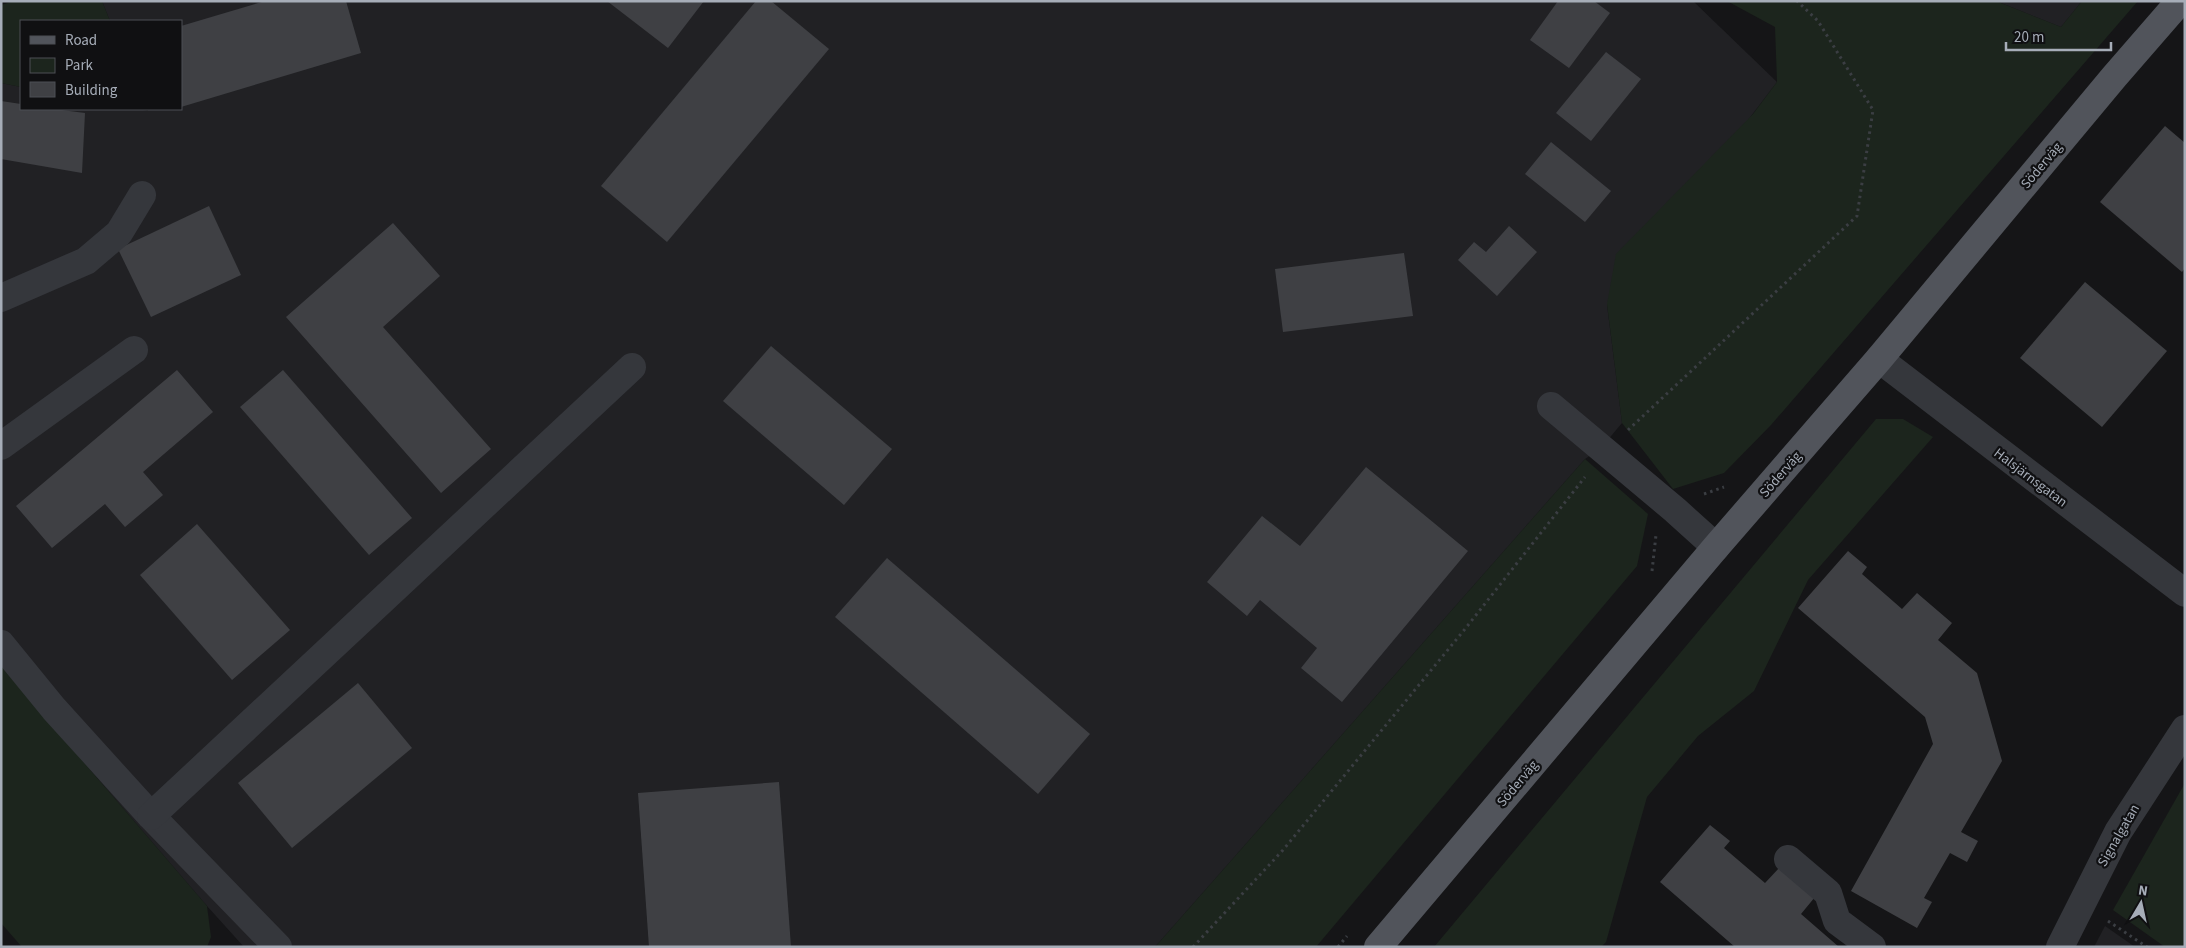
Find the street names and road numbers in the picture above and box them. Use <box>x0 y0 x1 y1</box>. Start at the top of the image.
street label: Söderväg <box>2016 138 2067 193</box>
street label: Halsjärnsgatan <box>1989 444 2071 512</box>
street label: Söderväg <box>1755 447 1806 502</box>
street label: Söderväg <box>1492 756 1543 811</box>
street label: Signalgatan <box>2093 801 2145 870</box>

